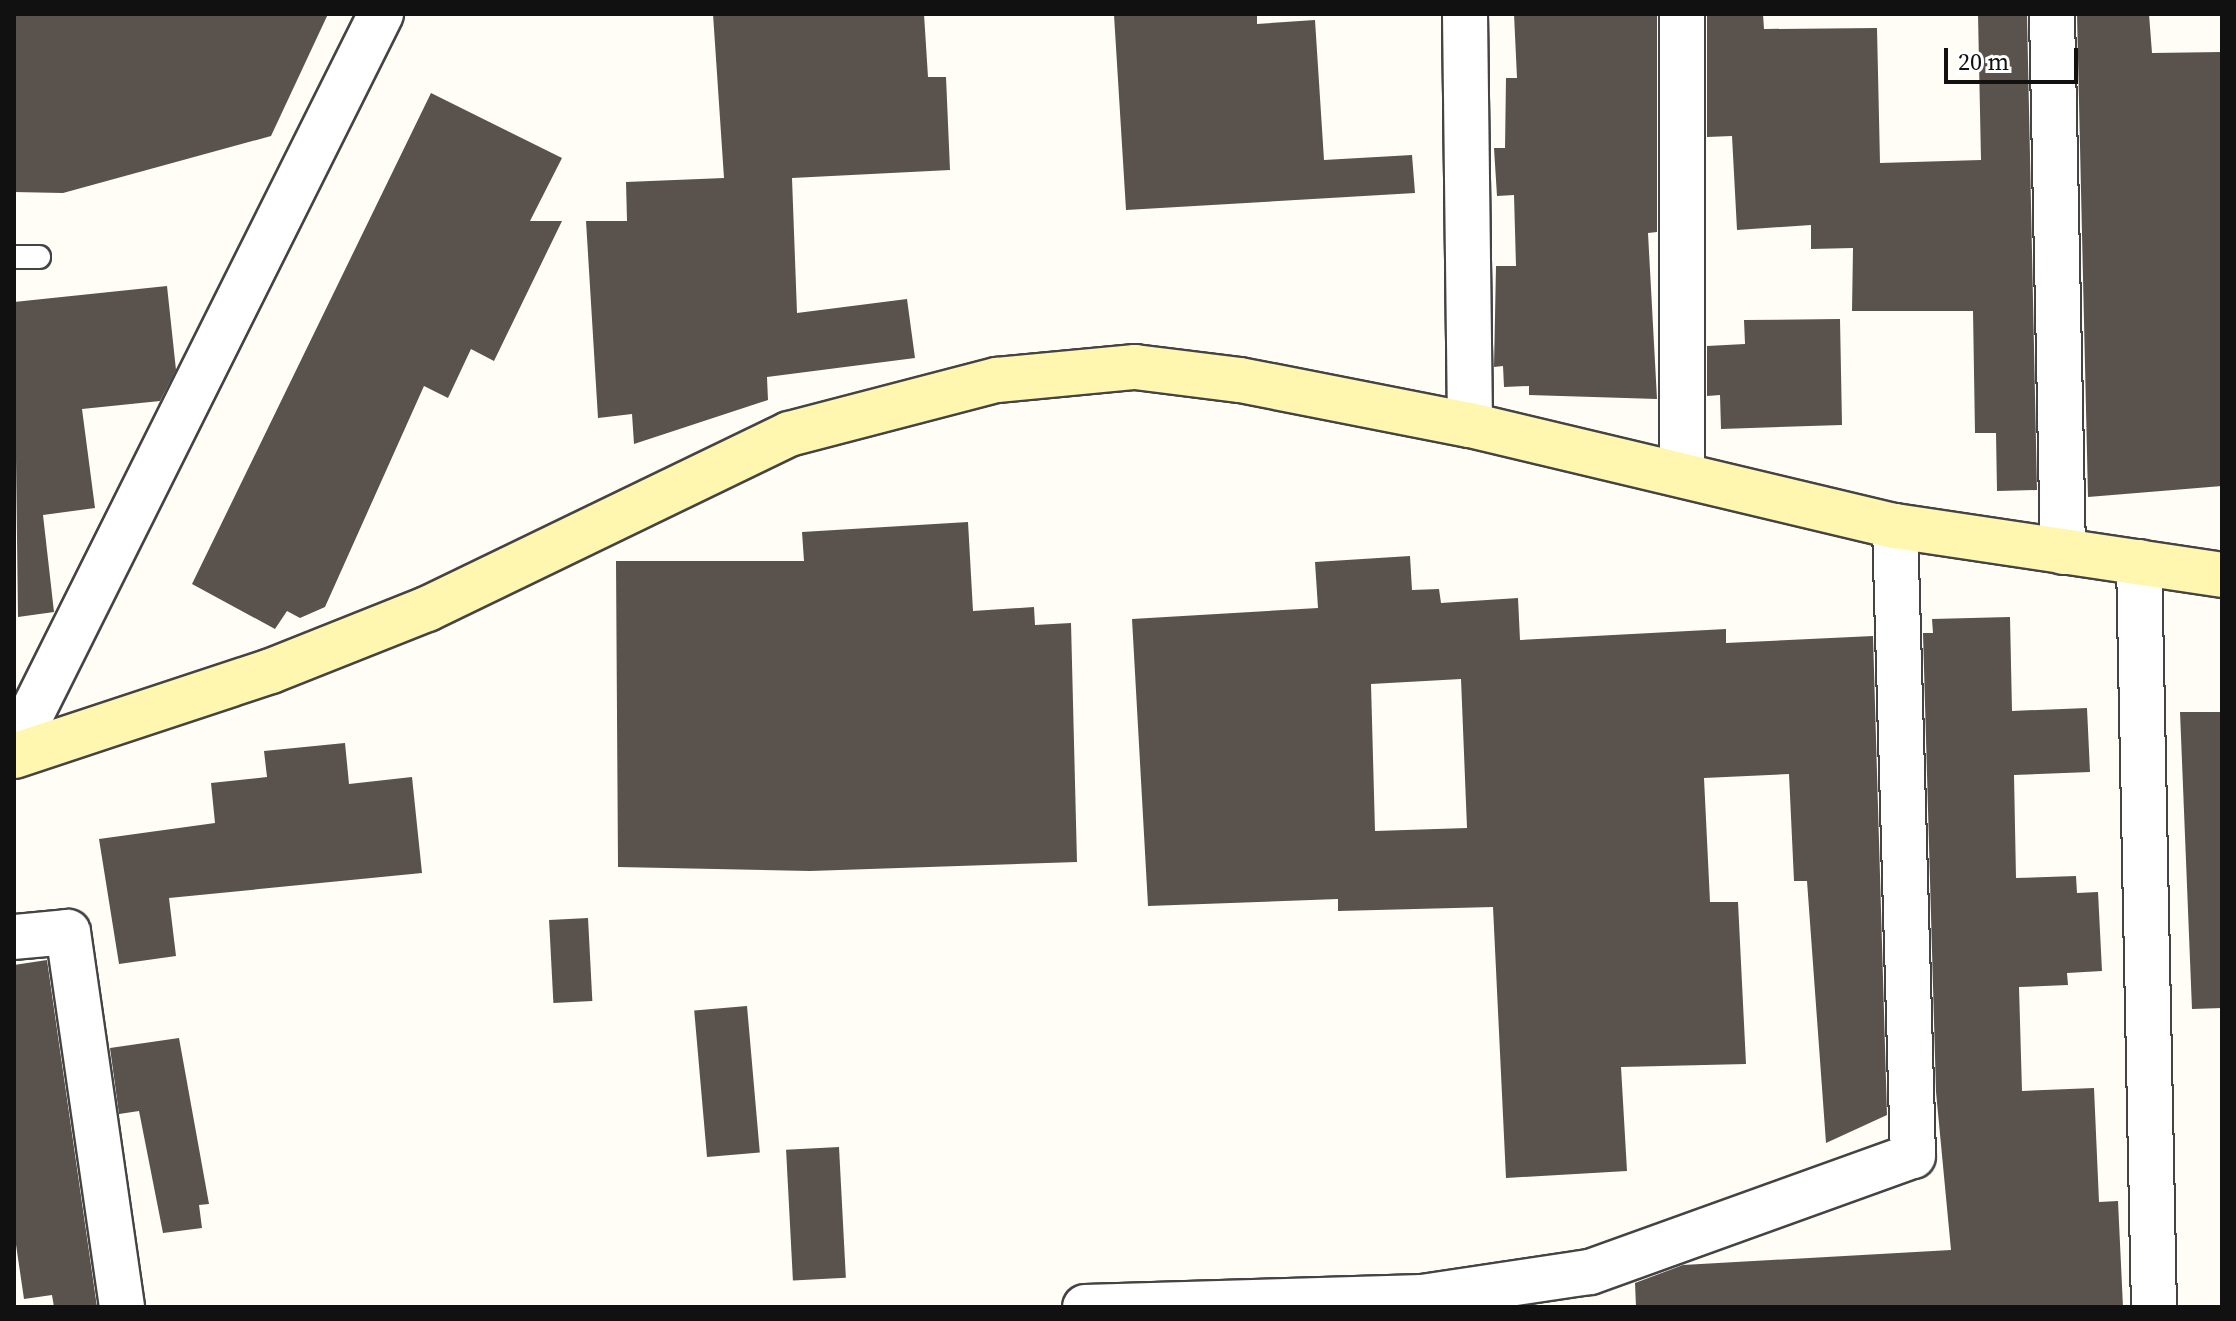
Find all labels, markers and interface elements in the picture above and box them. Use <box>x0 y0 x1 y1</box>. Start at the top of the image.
scale bar <box>1948 32 2082 82</box>
text: 20 m <box>1958 45 2009 78</box>

